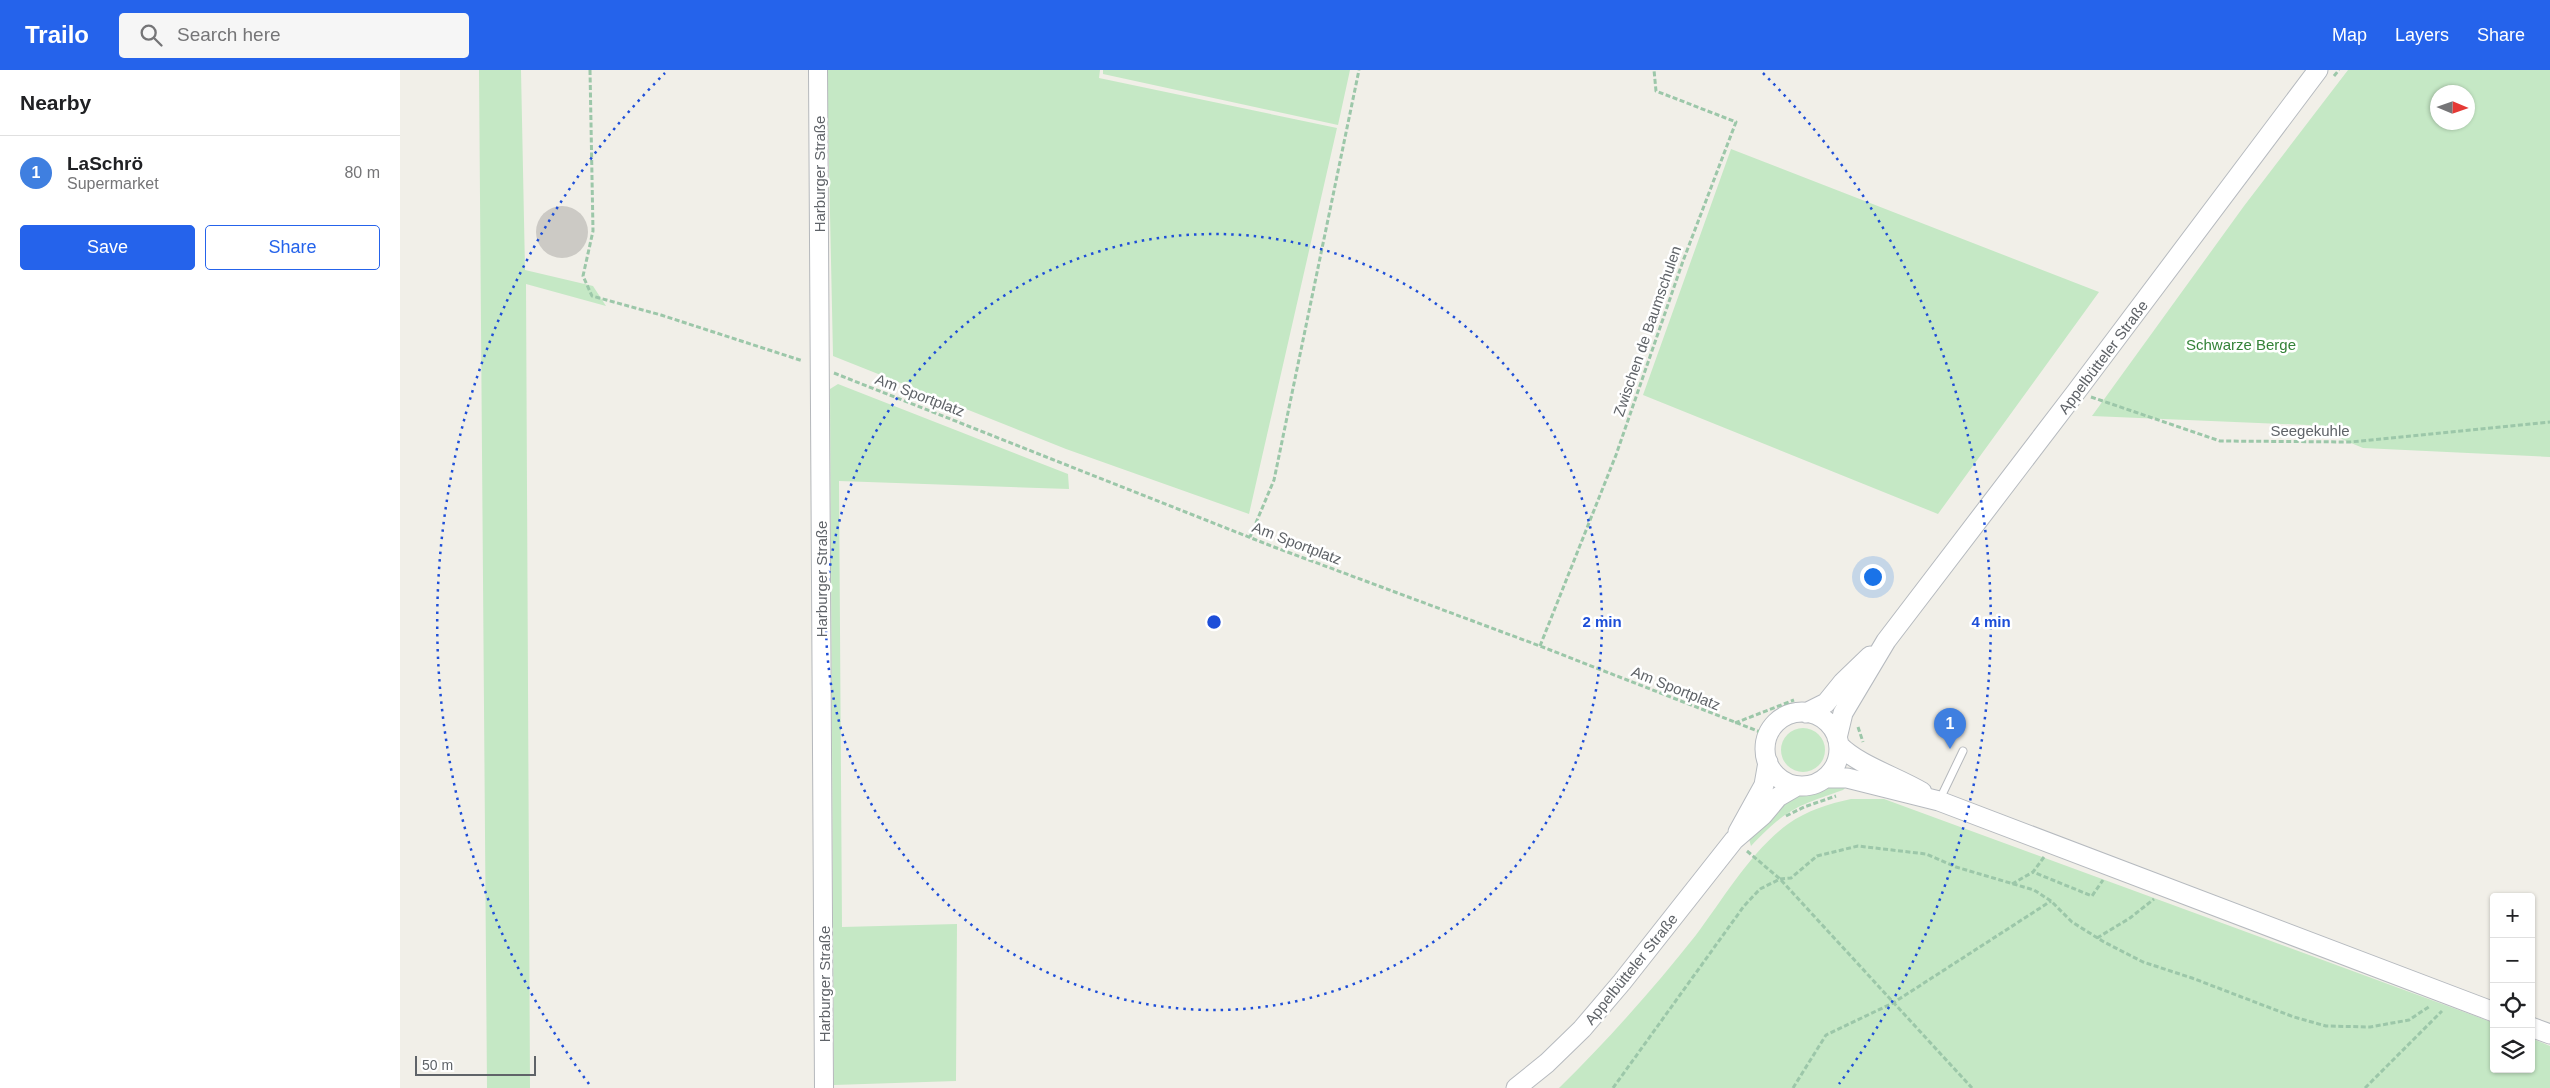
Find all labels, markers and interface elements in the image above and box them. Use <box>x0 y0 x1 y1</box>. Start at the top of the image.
search box <box>119 13 469 58</box>
text: Trailo <box>25 21 89 48</box>
icon: search <box>137 21 165 49</box>
text: Search here <box>177 24 281 45</box>
text: Map <box>2332 25 2367 45</box>
text: Layers <box>2395 25 2449 45</box>
text: Share <box>2477 25 2525 45</box>
north arrow <box>2430 85 2475 130</box>
text: Nearby <box>20 91 91 114</box>
street label: Harburger Straße <box>811 116 828 232</box>
text: LaSchrö <box>67 153 143 174</box>
text: 1 <box>32 164 40 181</box>
text: 80 m <box>344 164 380 181</box>
text: Supermarket <box>67 175 159 192</box>
button: Save <box>20 225 195 270</box>
button: Share <box>205 225 380 270</box>
street label: Zwischen de Baumschulen <box>1610 243 1684 419</box>
street label: Appelbütteler Straße <box>2055 297 2151 417</box>
park label: Schwarze Berge <box>2186 336 2296 353</box>
street label: Am Sportplatz <box>873 370 967 420</box>
street label: Seegekuhle <box>2270 422 2350 439</box>
street label: Am Sportplatz <box>1250 518 1344 568</box>
street label: Harburger Straße <box>813 521 830 637</box>
your location <box>1860 564 1886 590</box>
centre of rings <box>1205 613 1223 631</box>
text: 2 min <box>1582 613 1622 630</box>
text: 4 min <box>1971 613 2011 630</box>
street label: Am Sportplatz <box>1629 662 1723 714</box>
pin: 1 <box>1934 708 1966 749</box>
map controls <box>2490 893 2535 1073</box>
button: + <box>2490 893 2535 938</box>
street label: Appelbütteler Straße <box>1581 910 1681 1028</box>
street label: Harburger Straße <box>816 926 833 1042</box>
button: − <box>2490 938 2535 983</box>
button: locate <box>2490 983 2535 1028</box>
button: layers <box>2490 1028 2535 1073</box>
scale bar <box>415 1053 536 1076</box>
text: 50 m <box>422 1057 453 1073</box>

